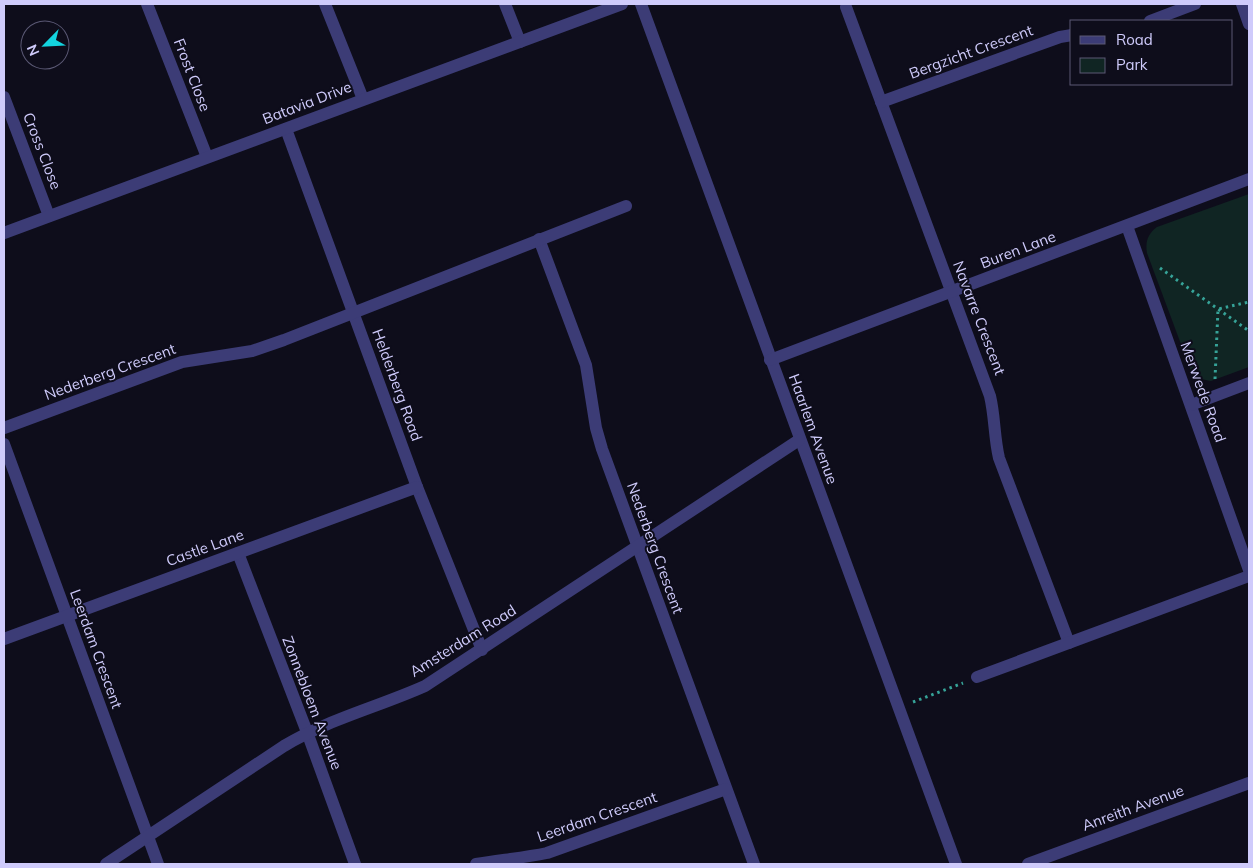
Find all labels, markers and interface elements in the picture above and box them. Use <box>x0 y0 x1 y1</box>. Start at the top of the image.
north arrow <box>20 20 70 70</box>
street label: Bergzicht Crescent <box>906 20 1035 83</box>
legend <box>1070 20 1233 85</box>
text: Road <box>1116 30 1153 49</box>
street label: Frost Close <box>170 36 215 114</box>
text: N <box>23 42 43 59</box>
text: Park <box>1116 55 1148 74</box>
street label: Batavia Drive <box>260 77 354 128</box>
street label: Cross Close <box>19 110 66 192</box>
street label: Buren Lane <box>977 226 1058 273</box>
street label: Navarre Crescent <box>949 258 1010 377</box>
street label: Helderberg Road <box>368 326 427 444</box>
street label: Nederberg Crescent <box>42 339 178 404</box>
street label: Merwede Road <box>1176 339 1230 445</box>
street label: Haarlem Avenue <box>785 371 842 487</box>
street label: Nederberg Crescent <box>623 480 688 616</box>
street label: Castle Lane <box>163 525 246 570</box>
street label: Leerdam Crescent <box>66 587 127 711</box>
street label: Amsterdam Road <box>406 600 520 681</box>
street label: Zonnebloem Avenue <box>278 633 347 772</box>
street label: Anreith Avenue <box>1079 780 1186 835</box>
street label: Leerdam Crescent <box>534 787 659 846</box>

